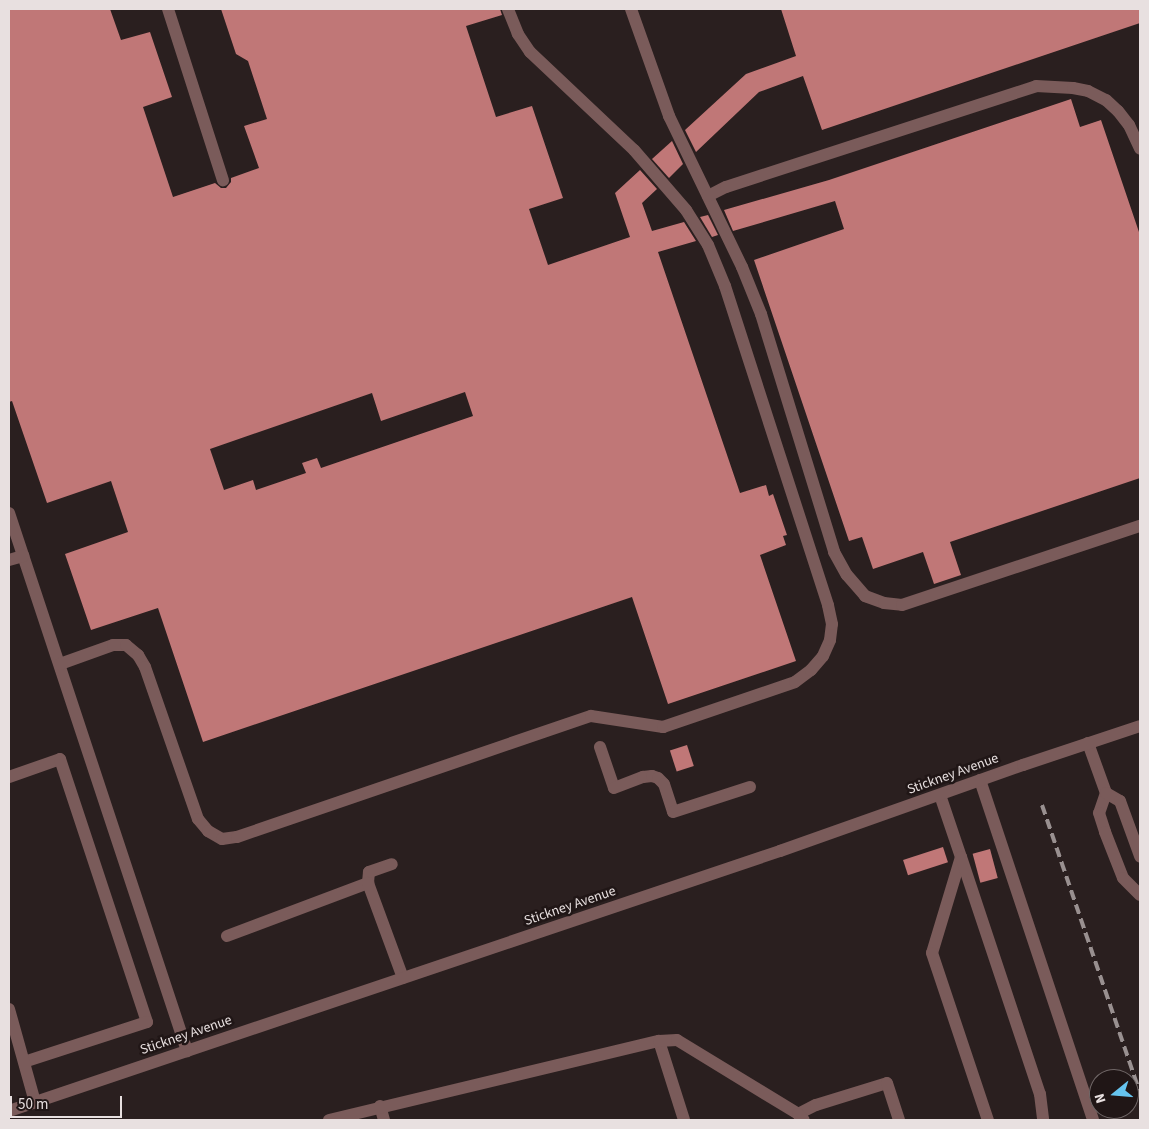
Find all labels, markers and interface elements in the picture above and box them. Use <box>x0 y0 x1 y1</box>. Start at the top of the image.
street label: Stickney Avenue <box>905 750 1001 798</box>
street label: Stickney Avenue <box>522 882 618 930</box>
street label: Stickney Avenue <box>138 1011 234 1059</box>
north arrow <box>1089 1069 1139 1119</box>
scale bar <box>12 1086 125 1118</box>
text: N <box>1090 1091 1112 1105</box>
text: 50 m <box>18 1094 48 1115</box>

